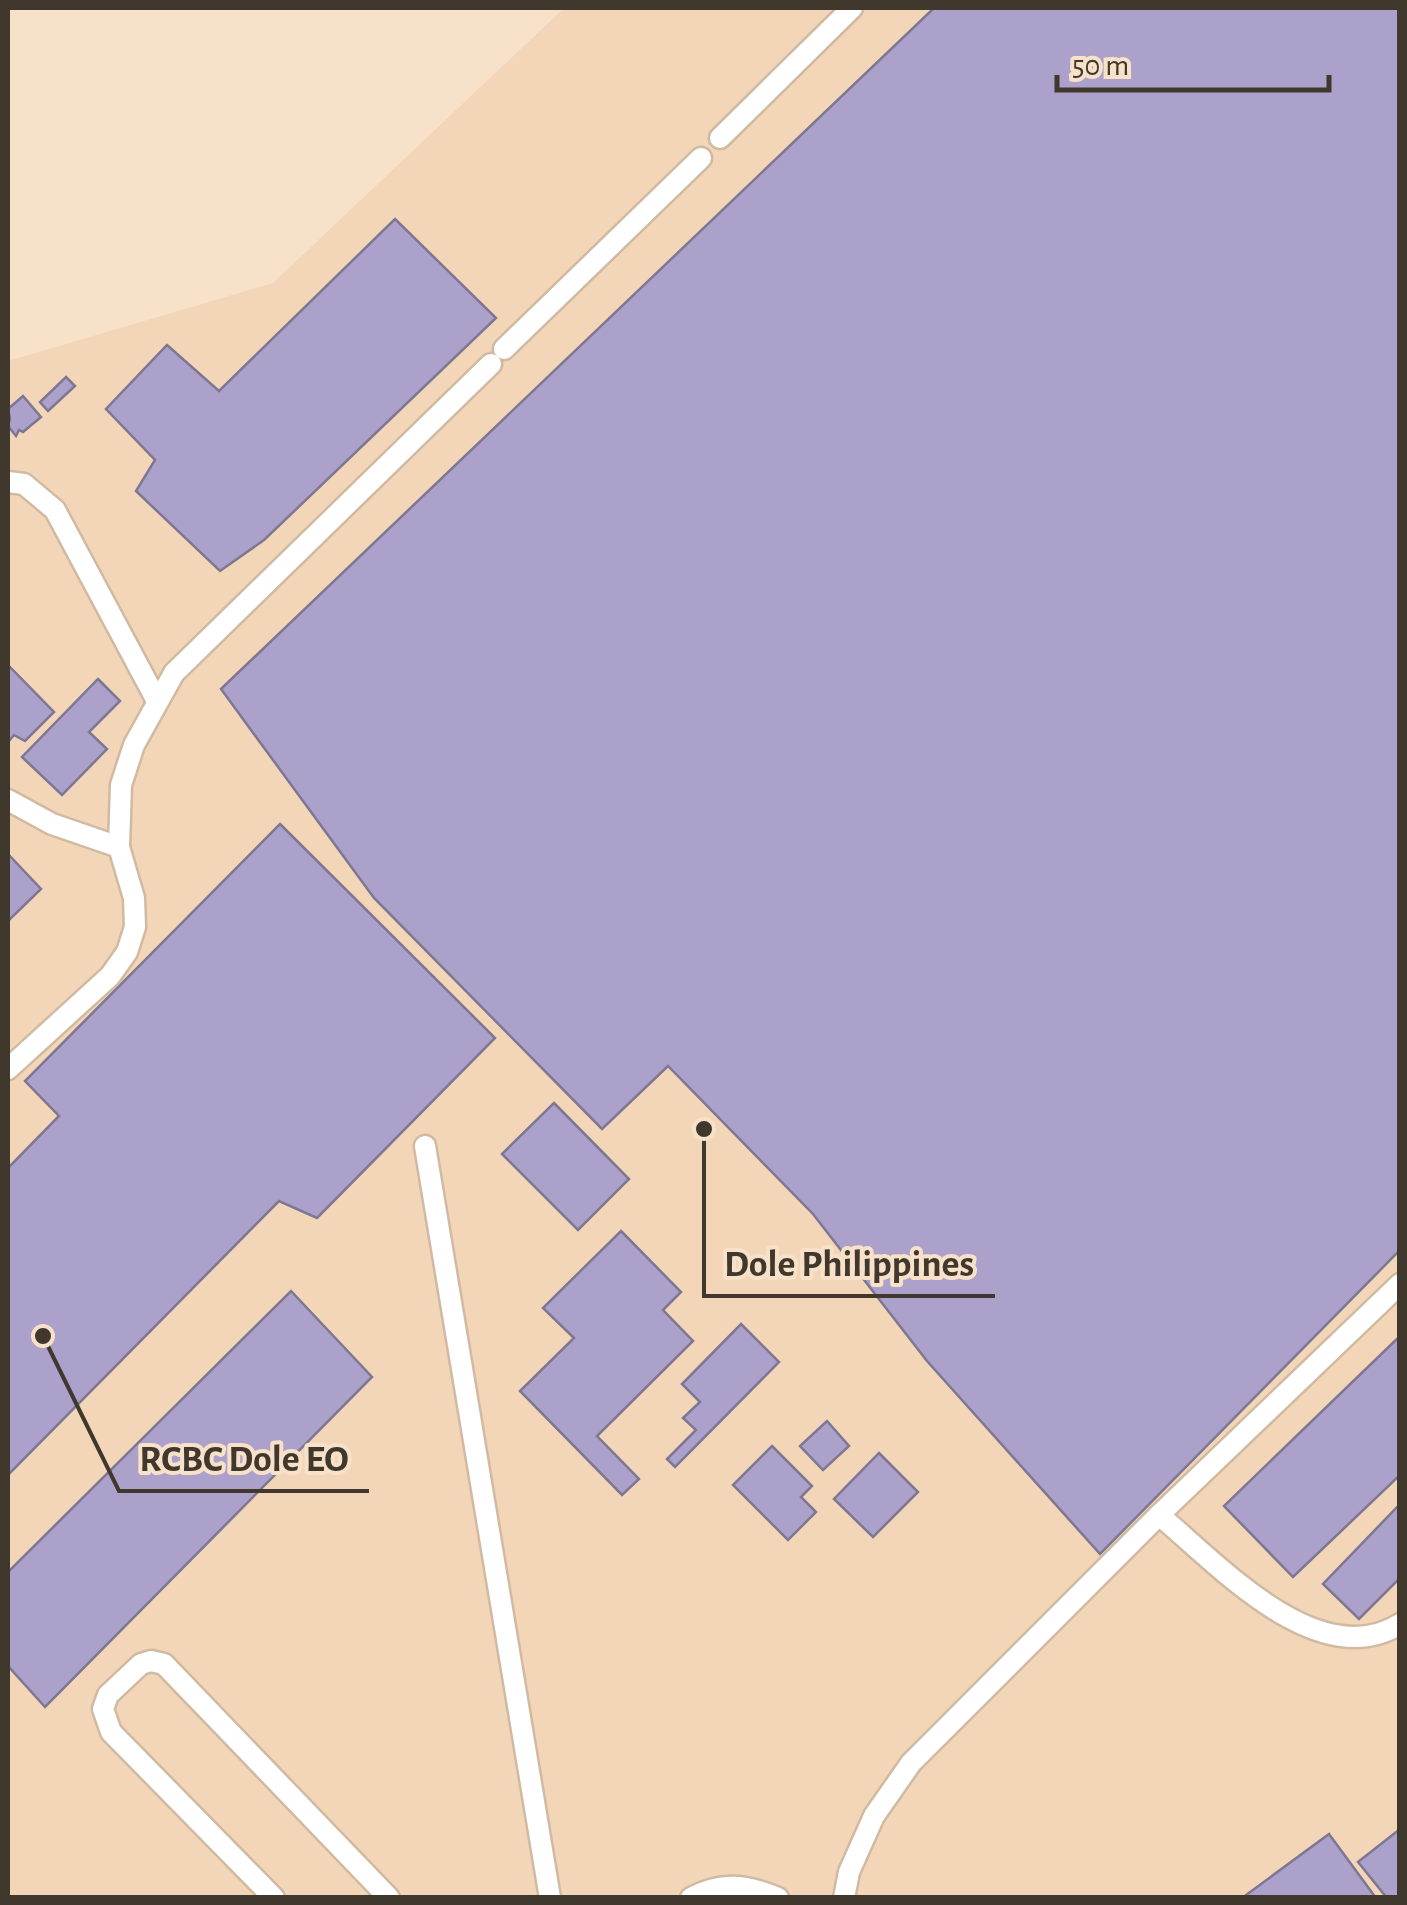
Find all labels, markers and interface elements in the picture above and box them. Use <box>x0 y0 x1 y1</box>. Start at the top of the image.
scale bar <box>1057 30 1330 92</box>
text: 50 m <box>1072 51 1129 81</box>
callout: Dole Philippines <box>704 1228 995 1296</box>
text: Dole Philippines <box>724 1246 974 1284</box>
callout: RCBC Dole EO <box>119 1423 369 1491</box>
text: RCBC Dole EO <box>139 1441 349 1479</box>

